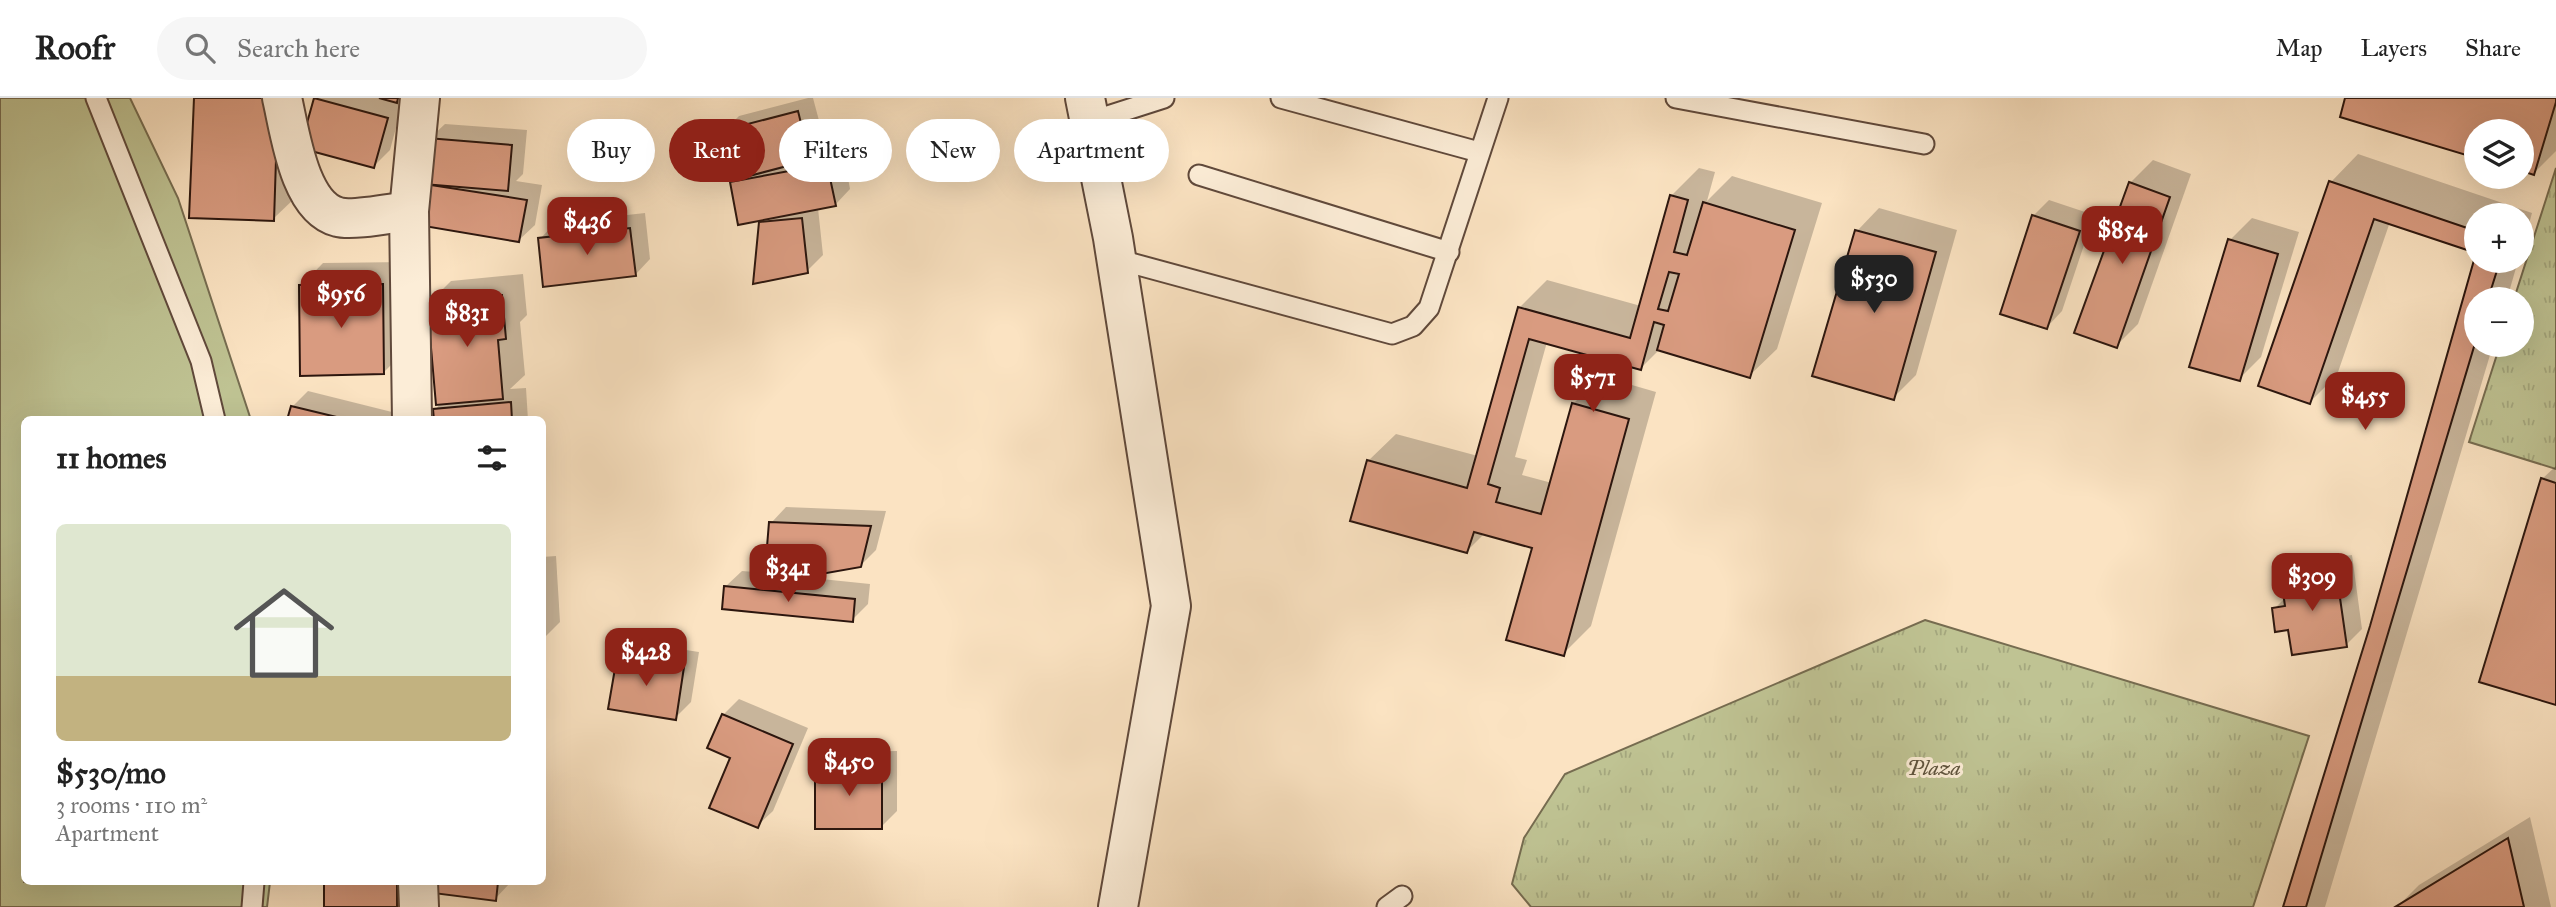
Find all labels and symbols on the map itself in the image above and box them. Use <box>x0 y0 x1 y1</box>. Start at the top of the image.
pin: $436 <box>546 198 628 257</box>
pin: $854 <box>2081 206 2163 266</box>
pin: $530 <box>1833 256 1915 315</box>
pin: $956 <box>300 271 382 330</box>
pin: $831 <box>426 289 508 349</box>
pin: $571 <box>1552 354 1634 414</box>
pin: $455 <box>2324 372 2406 432</box>
pin: $341 <box>747 545 829 604</box>
pin: $309 <box>2271 554 2353 613</box>
pin: $428 <box>605 628 687 688</box>
pin: $450 <box>808 738 890 798</box>
park label: Plaza <box>1907 755 1961 781</box>

